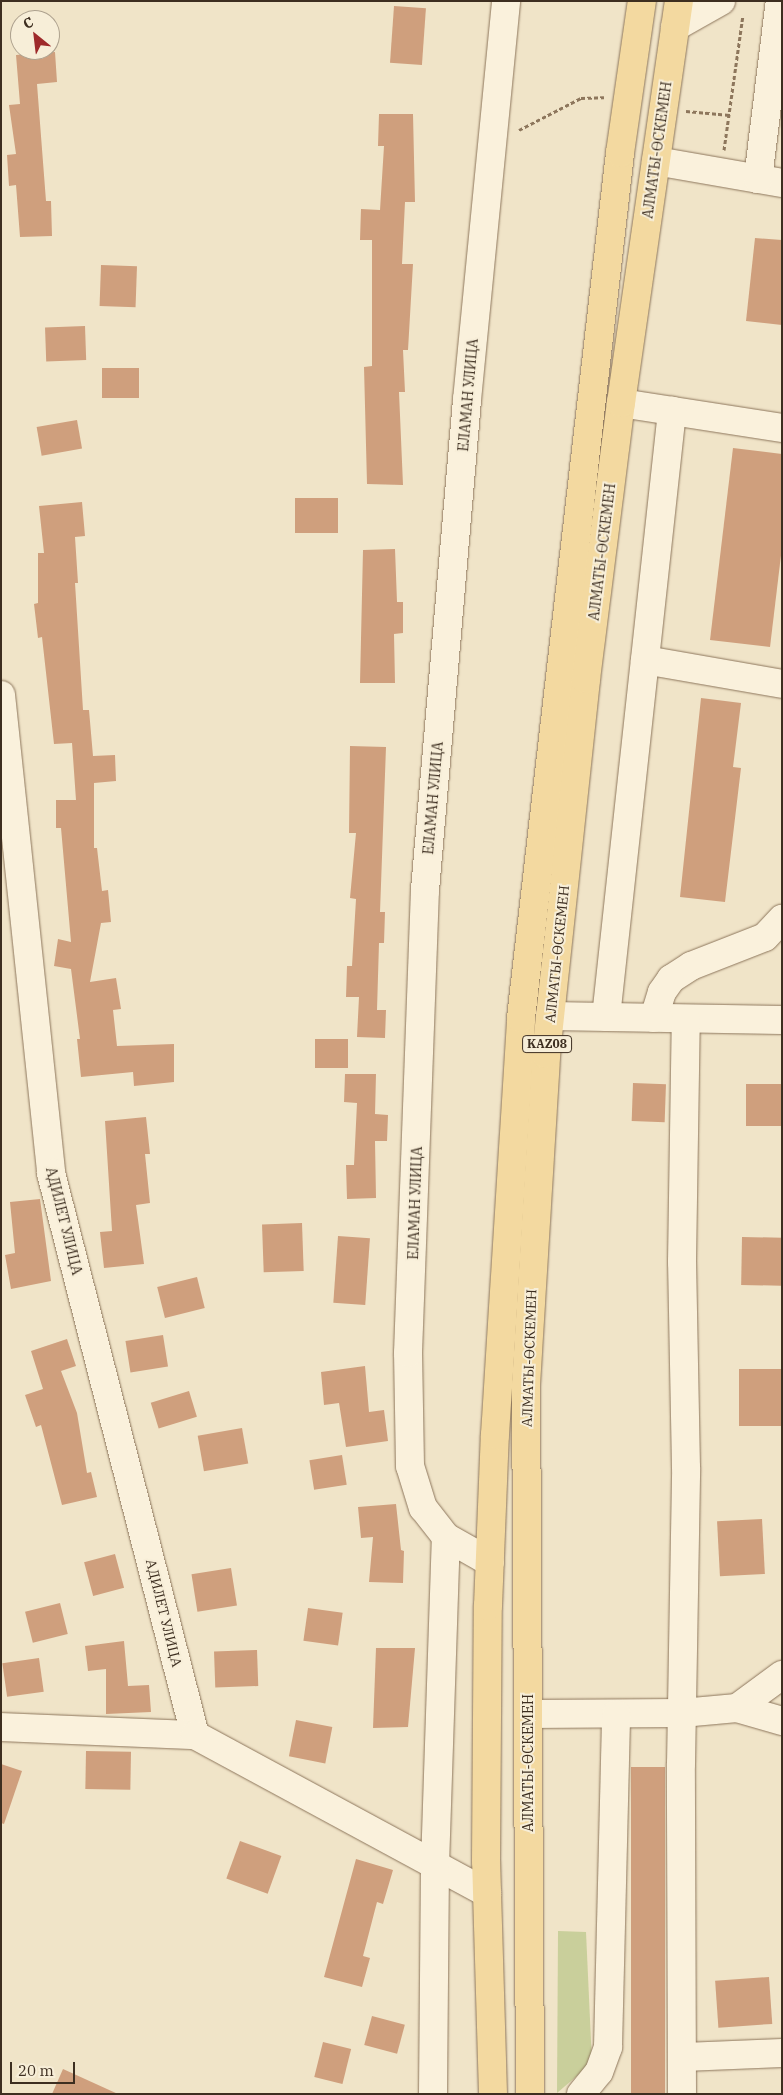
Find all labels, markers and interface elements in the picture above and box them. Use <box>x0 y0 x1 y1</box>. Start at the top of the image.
north arrow <box>10 10 60 60</box>
text: С <box>20 13 37 33</box>
street label: АЛМАТЫ-ӨСКЕМЕН <box>639 80 675 220</box>
street label: ЕЛАМАН УЛИЦА <box>455 338 481 452</box>
street label: АЛМАТЫ-ӨСКЕМЕН <box>585 482 619 622</box>
street label: ЕЛАМАН УЛИЦА <box>420 741 446 855</box>
street label: АЛМАТЫ-ӨСКЕМЕН <box>541 884 573 1024</box>
road number: KAZ08 <box>522 1034 572 1054</box>
street label: ЕЛАМАН УЛИЦА <box>405 1146 425 1260</box>
street label: АДИЛЕТ УЛИЦА <box>42 1165 86 1277</box>
street label: АЛМАТЫ-ӨСКЕМЕН <box>518 1289 540 1427</box>
street label: АДИЛЕТ УЛИЦА <box>142 1557 186 1669</box>
street label: АЛМАТЫ-ӨСКЕМЕН <box>520 1694 536 1832</box>
scale bar <box>12 2052 78 2084</box>
text: 20 m <box>18 2061 54 2080</box>

